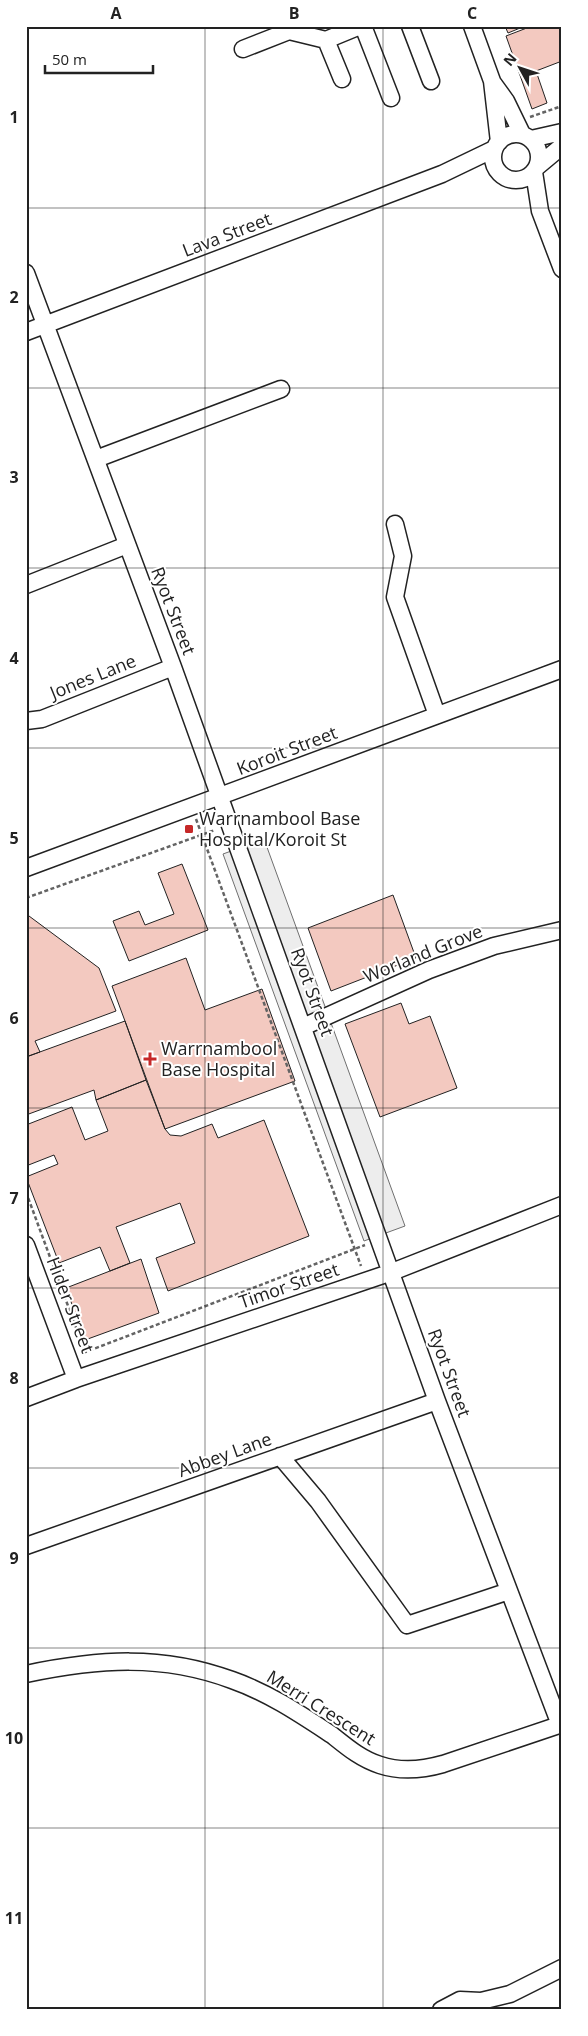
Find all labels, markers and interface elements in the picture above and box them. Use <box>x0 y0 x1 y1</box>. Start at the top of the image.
text: A <box>110 2 122 24</box>
text: B <box>289 2 299 24</box>
text: C <box>467 2 477 24</box>
scale bar <box>45 42 152 74</box>
north arrow <box>496 42 546 92</box>
text: 50 m <box>52 49 87 69</box>
text: N <box>499 49 521 70</box>
text: 1 <box>9 106 19 128</box>
street label: Lava Street <box>179 206 275 262</box>
text: 2 <box>9 286 19 308</box>
text: 3 <box>9 466 19 488</box>
street label: Ryot Street <box>146 563 202 658</box>
text: 4 <box>9 647 19 669</box>
street label: Jones Lane <box>44 648 139 705</box>
street label: Koroit Street <box>233 720 340 780</box>
place label: Warrnambool Base Hospital/Koroit St <box>199 806 360 851</box>
marker: Warrnambool Base Hospital/Koroit St <box>183 823 195 835</box>
text: 5 <box>9 827 19 849</box>
street label: Worland Grove <box>360 918 486 988</box>
street label: Ryot Street <box>286 944 340 1039</box>
text: 6 <box>9 1007 19 1029</box>
place label: Warrnambool Base Hospital <box>161 1036 277 1081</box>
marker: Warrnambool Base Hospital <box>143 1052 157 1066</box>
text: 7 <box>9 1187 19 1209</box>
street label: Hider Street <box>42 1253 100 1356</box>
street label: Timor Street <box>235 1257 342 1313</box>
street label: Ryot Street <box>423 1325 477 1420</box>
text: 8 <box>9 1367 19 1389</box>
street label: Abbey Lane <box>175 1426 275 1482</box>
text: 9 <box>9 1547 19 1569</box>
street label: Merri Crescent <box>263 1664 380 1750</box>
text: 10 <box>5 1727 23 1749</box>
text: 11 <box>5 1907 23 1929</box>

